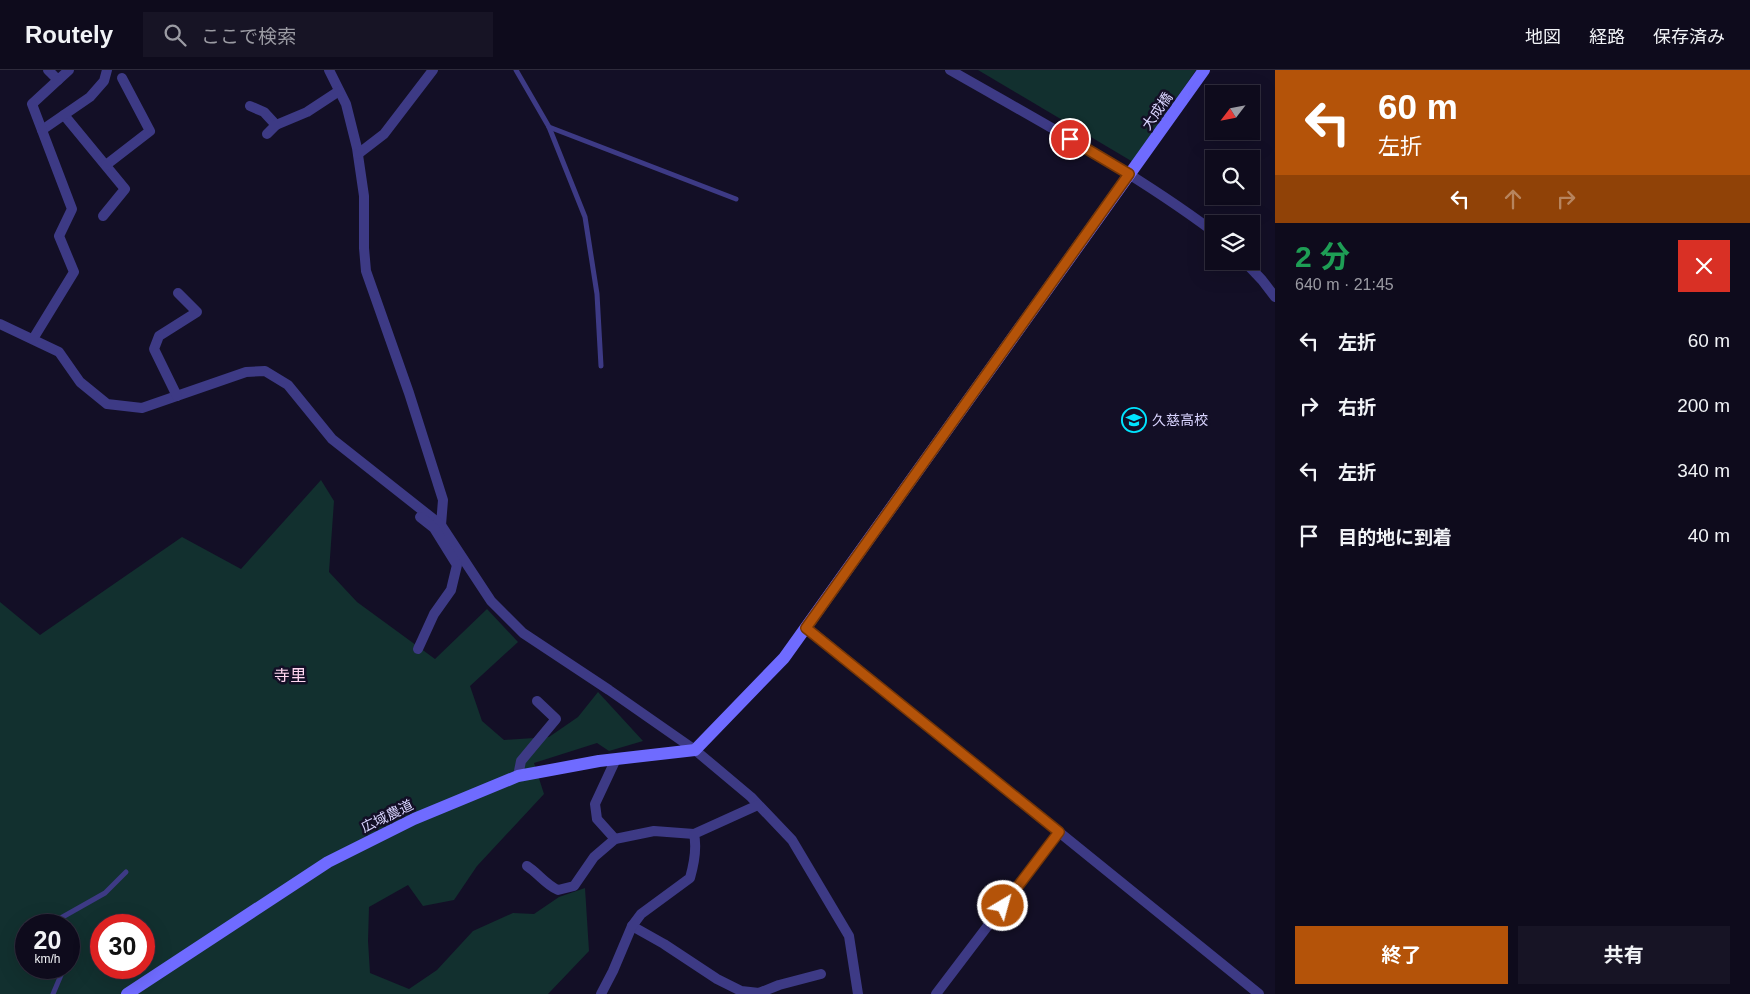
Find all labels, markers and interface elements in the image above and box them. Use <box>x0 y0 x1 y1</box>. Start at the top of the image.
search box <box>143 12 493 57</box>
text: Routely <box>25 21 113 48</box>
icon: search <box>161 21 189 49</box>
text: ここで検索 <box>201 26 296 47</box>
text: 地図 <box>1525 27 1561 47</box>
text: 経路 <box>1589 27 1625 47</box>
text: 保存済み <box>1653 27 1725 47</box>
north arrow <box>1205 85 1260 140</box>
map controls <box>1205 85 1260 270</box>
text: 60 m <box>1378 87 1458 126</box>
street label: 大成橋 <box>1138 89 1176 133</box>
icon: left <box>1295 90 1360 155</box>
pin <box>1049 118 1091 160</box>
icon: arrive <box>1056 125 1084 153</box>
text: 左折 <box>1378 134 1422 159</box>
button: search <box>1205 150 1260 205</box>
icon: left <box>1446 185 1474 213</box>
icon: ahead <box>1499 185 1527 213</box>
icon: right <box>1552 185 1580 213</box>
button: layers <box>1205 215 1260 270</box>
text: 2 分 <box>1295 240 1350 273</box>
button: close <box>1678 240 1730 292</box>
text: 640 m · 21:45 <box>1295 276 1394 293</box>
icon: left <box>1295 327 1323 355</box>
text: 60 m <box>1688 330 1730 351</box>
text: 左折 <box>1338 332 1376 353</box>
icon: right <box>1295 392 1323 420</box>
text: 200 m <box>1677 395 1730 416</box>
text: 右折 <box>1338 397 1376 418</box>
school or university icon: 久慈高校 <box>1121 407 1147 433</box>
place label: 久慈高校 <box>1152 412 1208 428</box>
icon: left <box>1295 457 1323 485</box>
text: 340 m <box>1677 460 1730 481</box>
text: 左折 <box>1338 462 1376 483</box>
icon: arrive <box>1295 522 1323 550</box>
text: 40 m <box>1688 525 1730 546</box>
text: 目的地に到着 <box>1338 527 1452 548</box>
district label: 寺里 <box>274 667 306 684</box>
street label: 広域農道 <box>358 797 416 835</box>
position arrow <box>976 879 1028 931</box>
speed limit sign: 30 <box>90 914 155 979</box>
text: 20 <box>34 926 61 954</box>
button: 終了 <box>1295 926 1508 984</box>
button: 共有 <box>1518 926 1730 984</box>
text: km/h <box>34 952 61 966</box>

